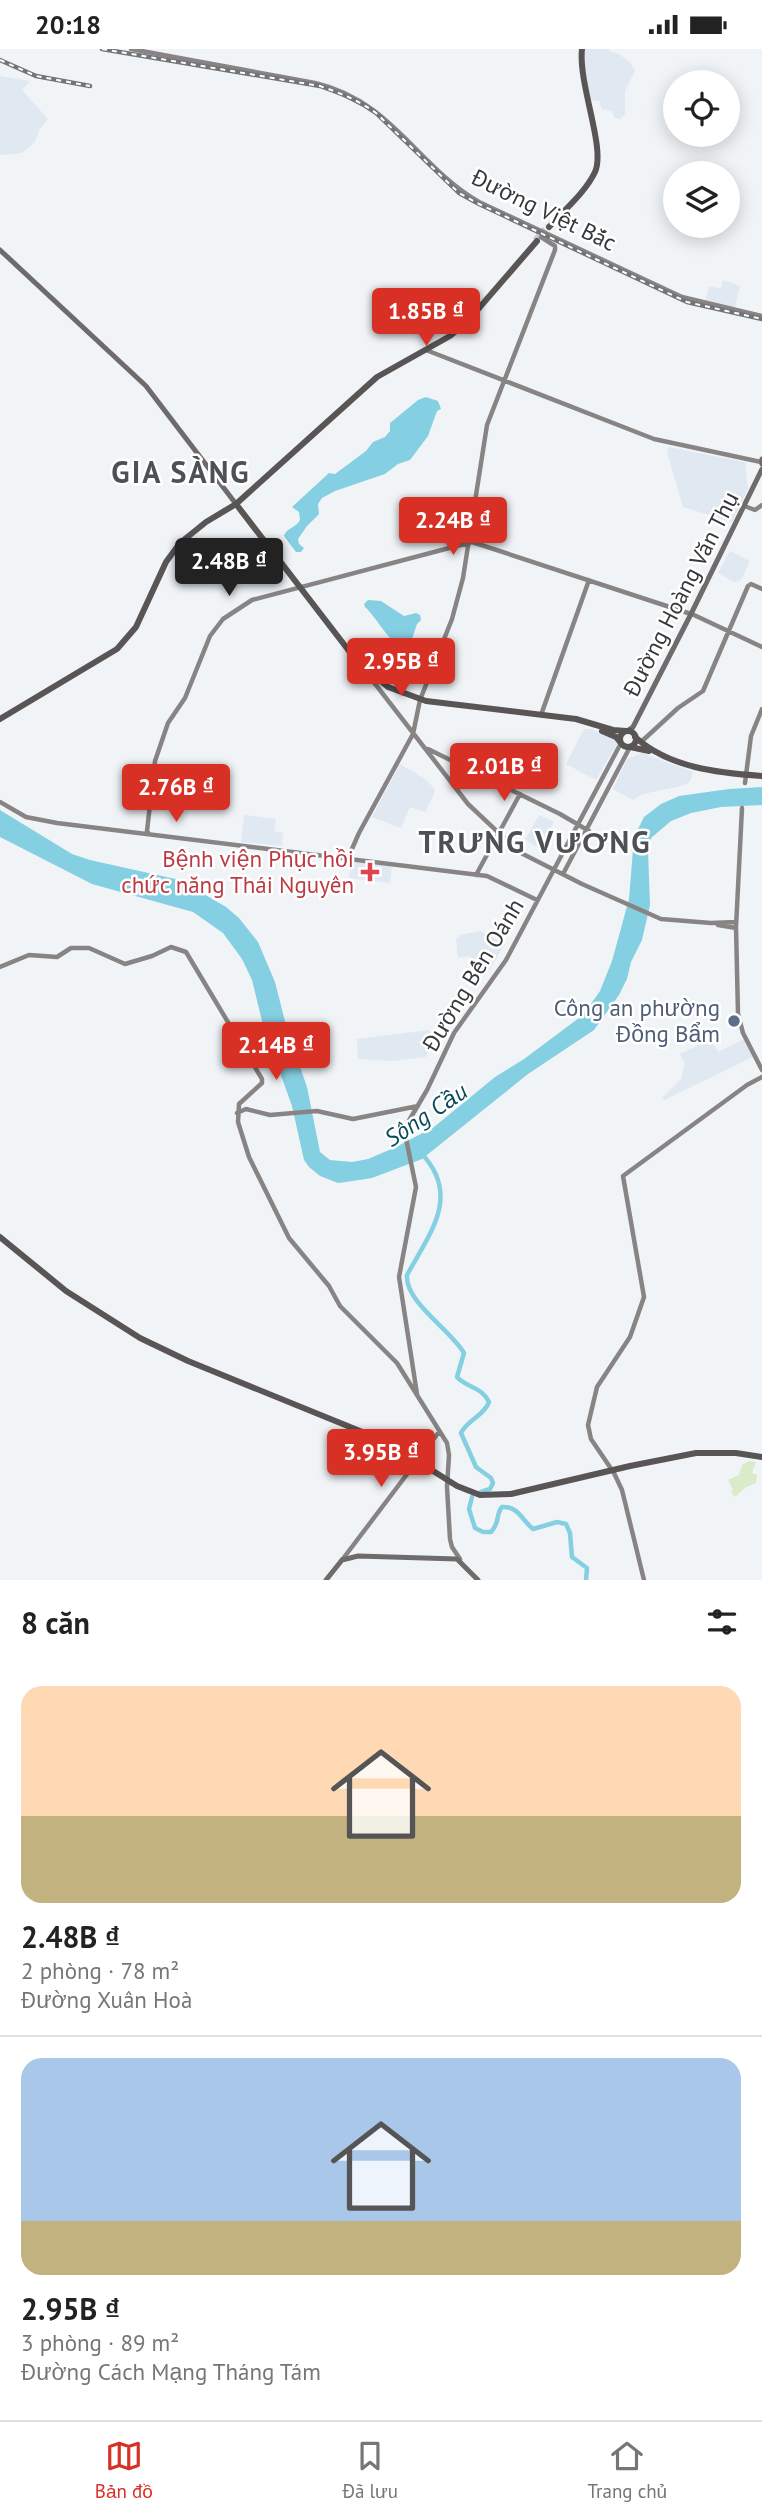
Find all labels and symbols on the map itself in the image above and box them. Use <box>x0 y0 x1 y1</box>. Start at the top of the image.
street label: Đường Việt Bắc <box>466 162 621 257</box>
pin: 1.85B ₫ <box>361 289 491 348</box>
district label: GIA SÀNG <box>111 452 251 491</box>
street label: Đường Hoàng Văn Thụ <box>616 487 745 702</box>
pin: 2.24B ₫ <box>388 497 518 557</box>
pin: 2.48B ₫ <box>164 539 294 598</box>
pin: 2.95B ₫ <box>336 639 466 698</box>
pin: 2.01B ₫ <box>439 743 569 803</box>
pin: 2.76B ₫ <box>111 765 241 824</box>
district label: TRƯNG VƯƠNG <box>418 822 652 861</box>
place label: Bệnh viện Phục hồi chức năng Thái Nguyên <box>121 844 354 899</box>
marker: Bệnh viện Phục hồi chức năng Thái Nguyên <box>360 862 380 882</box>
street label: Đường Bến Oánh <box>415 893 530 1057</box>
place label: Công an phường Đồng Bẩm <box>554 993 720 1048</box>
marker: Công an phường Đồng Bẩm <box>726 1013 742 1029</box>
pin: 2.14B ₫ <box>211 1023 341 1082</box>
water label: Sông Cầu <box>378 1076 473 1154</box>
pin: 3.95B ₫ <box>316 1429 446 1489</box>

